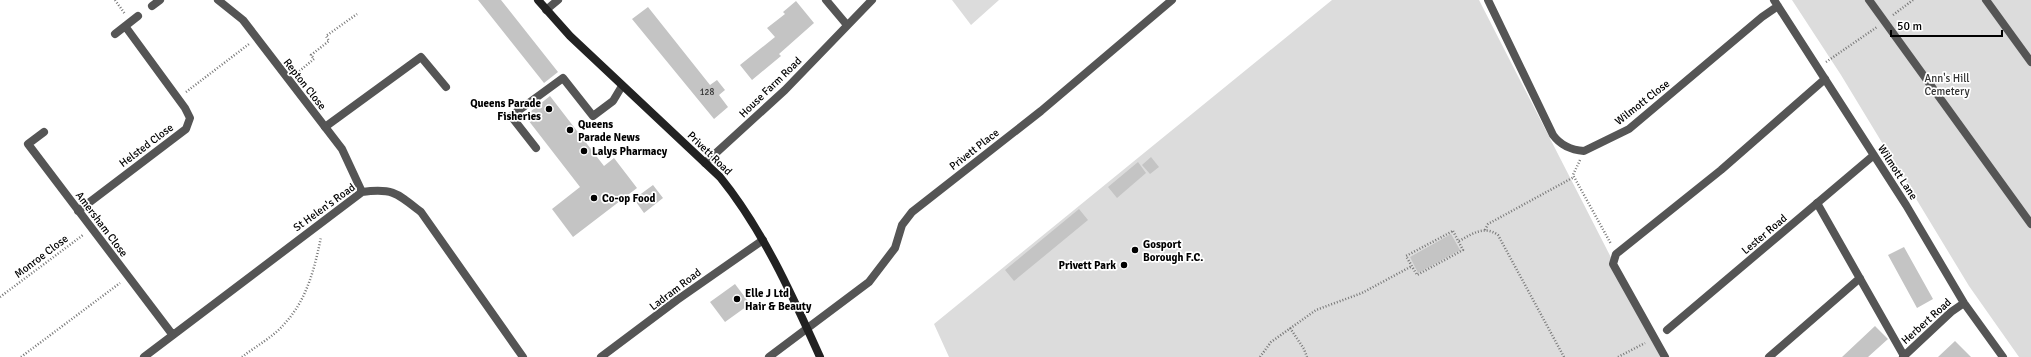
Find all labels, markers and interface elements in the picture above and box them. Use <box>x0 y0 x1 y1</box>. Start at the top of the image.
scale bar <box>1891 12 2002 38</box>
text: 50 m <box>1897 19 1922 34</box>
street label: House Farm Road <box>736 54 804 120</box>
street label: Repton Close <box>281 56 329 113</box>
park label: Ann's Hill Cemetery <box>1924 72 1970 98</box>
street label: Wilmott Close <box>1612 77 1672 128</box>
house number: 128 <box>700 87 714 98</box>
place label: Queens Parade Fisheries <box>470 97 542 123</box>
marker: Queens Parade Fisheries <box>544 104 554 114</box>
place label: Queens Parade News <box>578 118 640 144</box>
street label: Helsted Close <box>117 121 176 170</box>
marker: Queens Parade News <box>565 125 575 135</box>
street label: Privett Place <box>947 126 1002 173</box>
street label: Privett Road <box>685 129 735 178</box>
street label: Wilmott Lane <box>1875 142 1920 202</box>
place label: Lalys Pharmacy <box>592 145 668 158</box>
marker: Lalys Pharmacy <box>579 146 589 156</box>
street label: St Helen's Road <box>291 181 358 234</box>
street label: Amersham Close <box>73 189 130 260</box>
place label: Co-op Food <box>602 192 656 205</box>
marker: Co-op Food <box>589 193 599 203</box>
street label: Lester Road <box>1739 212 1790 257</box>
street label: Monroe Close <box>12 232 71 281</box>
place label: Gosport Borough F.C. <box>1143 238 1203 264</box>
marker: Gosport Borough F.C. <box>1130 245 1140 255</box>
place label: Privett Park <box>1059 259 1116 272</box>
marker: Privett Park <box>1119 260 1129 270</box>
street label: Ladram Road <box>647 266 704 313</box>
place label: Elle J Ltd Hair & Beauty <box>745 287 812 313</box>
marker: Elle J Ltd Hair & Beauty <box>732 294 742 304</box>
street label: Herbert Road <box>1899 296 1954 347</box>

